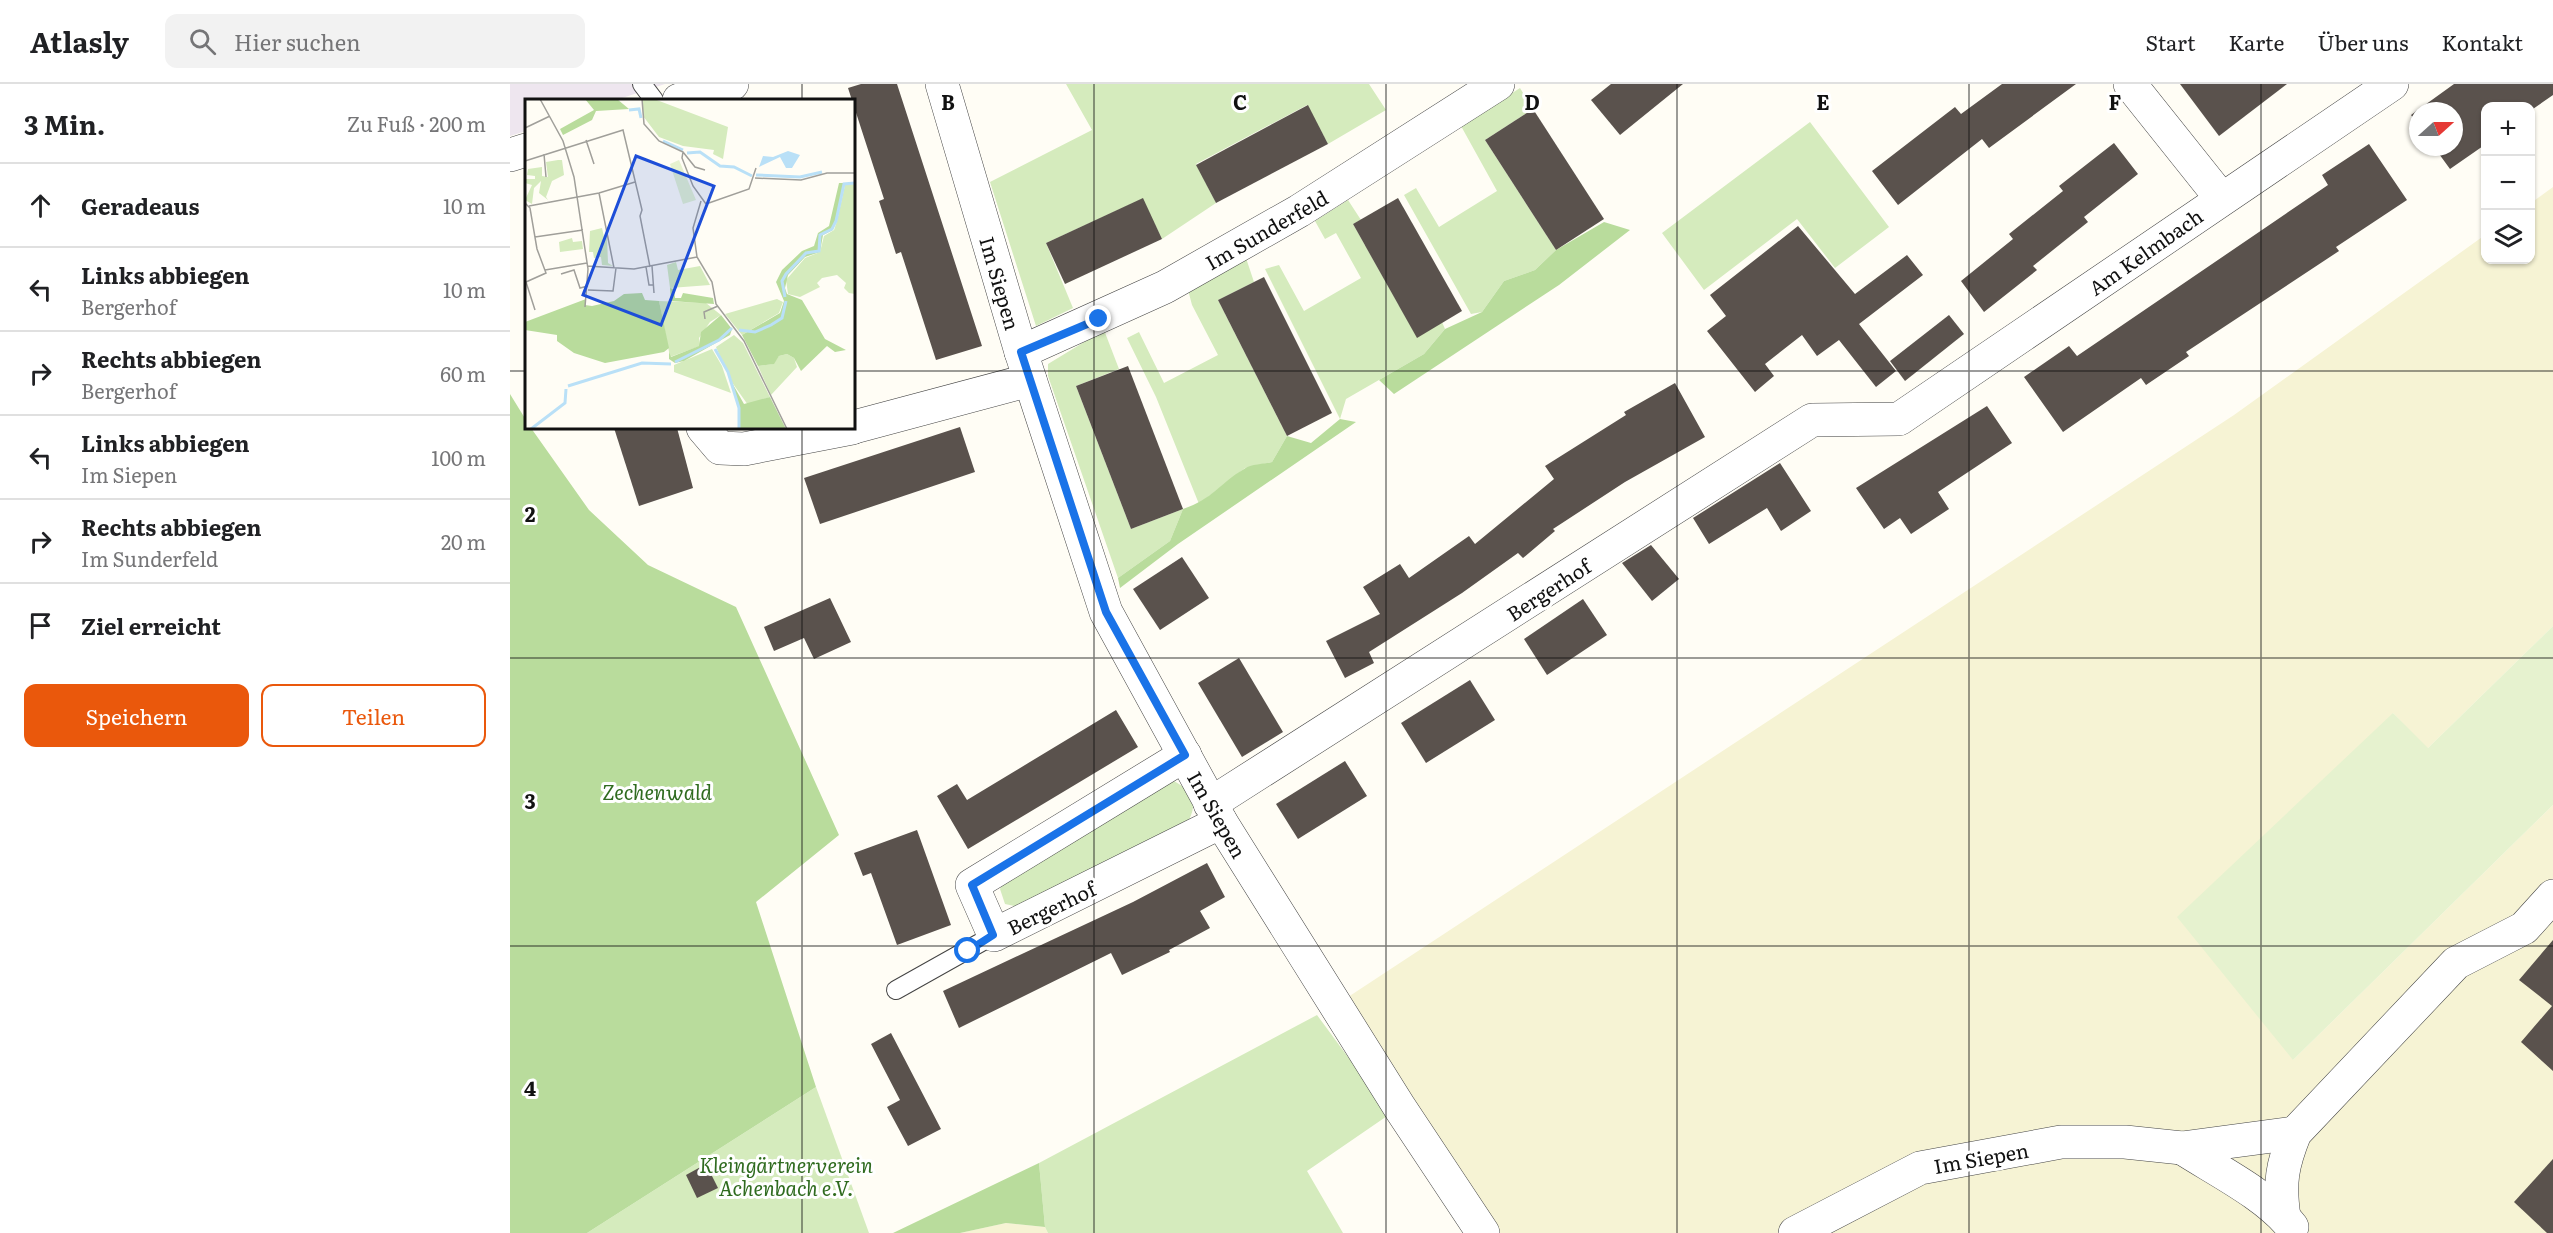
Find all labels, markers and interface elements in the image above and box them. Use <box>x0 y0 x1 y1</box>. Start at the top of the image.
search box <box>165 14 585 68</box>
text: Atlasly <box>30 20 129 62</box>
icon: search <box>186 25 219 58</box>
text: Hier suchen <box>234 25 361 58</box>
text: Start <box>2145 26 2196 57</box>
text: Karte <box>2229 26 2284 57</box>
text: Über uns <box>2317 26 2408 57</box>
text: Kontakt <box>2441 26 2523 57</box>
text: B <box>941 86 955 116</box>
text: C <box>1233 86 1247 116</box>
text: D <box>1524 86 1540 116</box>
text: E <box>1816 86 1830 116</box>
text: F <box>2109 86 2122 116</box>
inset map <box>525 99 855 429</box>
north arrow <box>2409 102 2463 156</box>
map controls <box>2481 102 2535 264</box>
button: + <box>2481 102 2535 156</box>
text: 3 Min. <box>24 104 105 143</box>
text: Zu Fuß · 200 m <box>347 108 486 138</box>
button: − <box>2481 156 2535 210</box>
street label: Im Sunderfeld <box>1199 182 1333 276</box>
icon: ahead <box>24 189 57 222</box>
text: Geradeaus <box>81 189 199 222</box>
text: 10 m <box>443 190 486 220</box>
street label: Am Kelmbach <box>2082 200 2208 302</box>
button: layers <box>2481 210 2535 264</box>
street label: Im Siepen <box>973 233 1029 333</box>
text: Links abbiegen <box>81 258 250 291</box>
icon: left <box>24 273 57 306</box>
text: 10 m <box>443 274 486 304</box>
text: Bergerhof <box>81 291 176 321</box>
route end <box>1085 305 1111 331</box>
text: Rechts abbiegen <box>81 342 261 375</box>
icon: right <box>24 357 57 390</box>
text: 60 m <box>440 358 486 388</box>
text: Bergerhof <box>81 375 176 405</box>
text: Links abbiegen <box>81 426 250 459</box>
icon: left <box>24 441 57 474</box>
text: 100 m <box>431 442 486 472</box>
text: Im Siepen <box>81 459 177 489</box>
text: 2 <box>525 498 536 528</box>
text: Rechts abbiegen <box>81 510 261 543</box>
icon: right <box>24 525 57 558</box>
text: 20 m <box>441 526 486 556</box>
text: Im Sunderfeld <box>81 543 218 573</box>
street label: Bergerhof <box>1500 549 1598 628</box>
icon: arrive <box>24 609 57 642</box>
text: Ziel erreicht <box>81 609 221 642</box>
button: Speichern <box>24 684 249 747</box>
button: Teilen <box>261 684 486 747</box>
street label: Im Siepen <box>1181 765 1255 863</box>
park label: Zechenwald <box>602 776 712 806</box>
text: 3 <box>524 785 536 815</box>
street label: Bergerhof <box>1002 872 1102 941</box>
route start <box>954 937 980 963</box>
text: 4 <box>524 1072 536 1102</box>
street label: Im Siepen <box>1931 1134 2031 1180</box>
park label: Kleingärtnerverein Achenbach e.V. <box>699 1149 873 1202</box>

